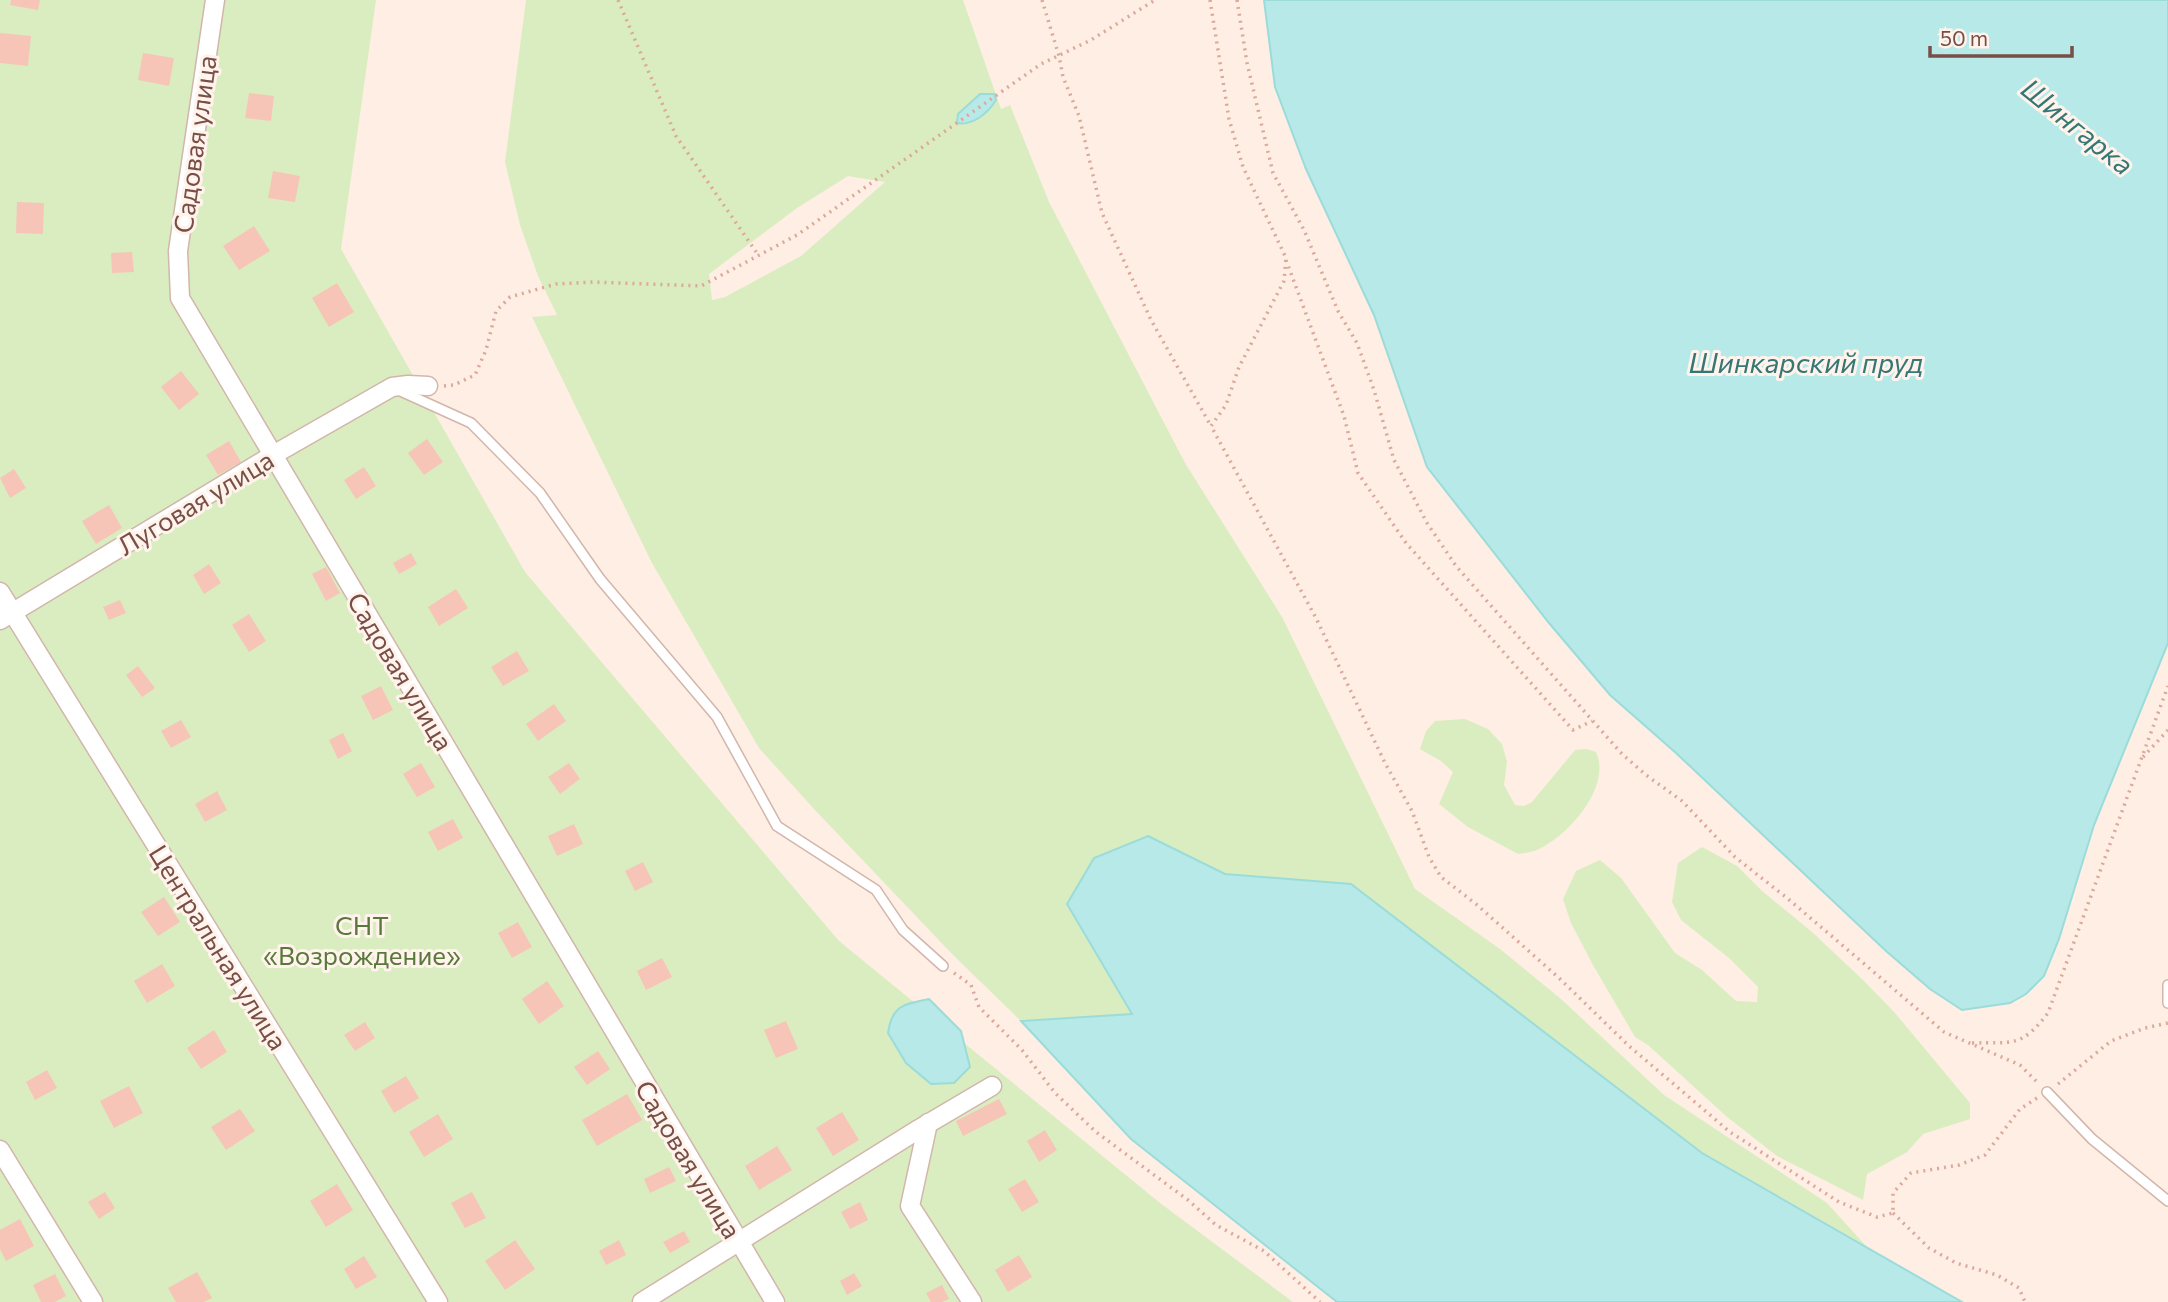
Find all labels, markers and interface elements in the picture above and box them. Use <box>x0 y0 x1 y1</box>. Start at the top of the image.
scale bar <box>1930 14 2072 58</box>
text: 50 m <box>1940 25 1988 50</box>
street label: Садовая улица <box>166 53 222 235</box>
water label: Шингарка <box>2015 71 2141 181</box>
water label: Шинкарский пруд <box>1689 345 1923 379</box>
street label: Луговая улица <box>111 443 279 561</box>
street label: Садовая улица <box>342 586 460 756</box>
street label: Центральная улица <box>143 839 295 1055</box>
park label: СНТ «Возрождение» <box>263 909 461 970</box>
street label: Садовая улица <box>630 1074 748 1244</box>

